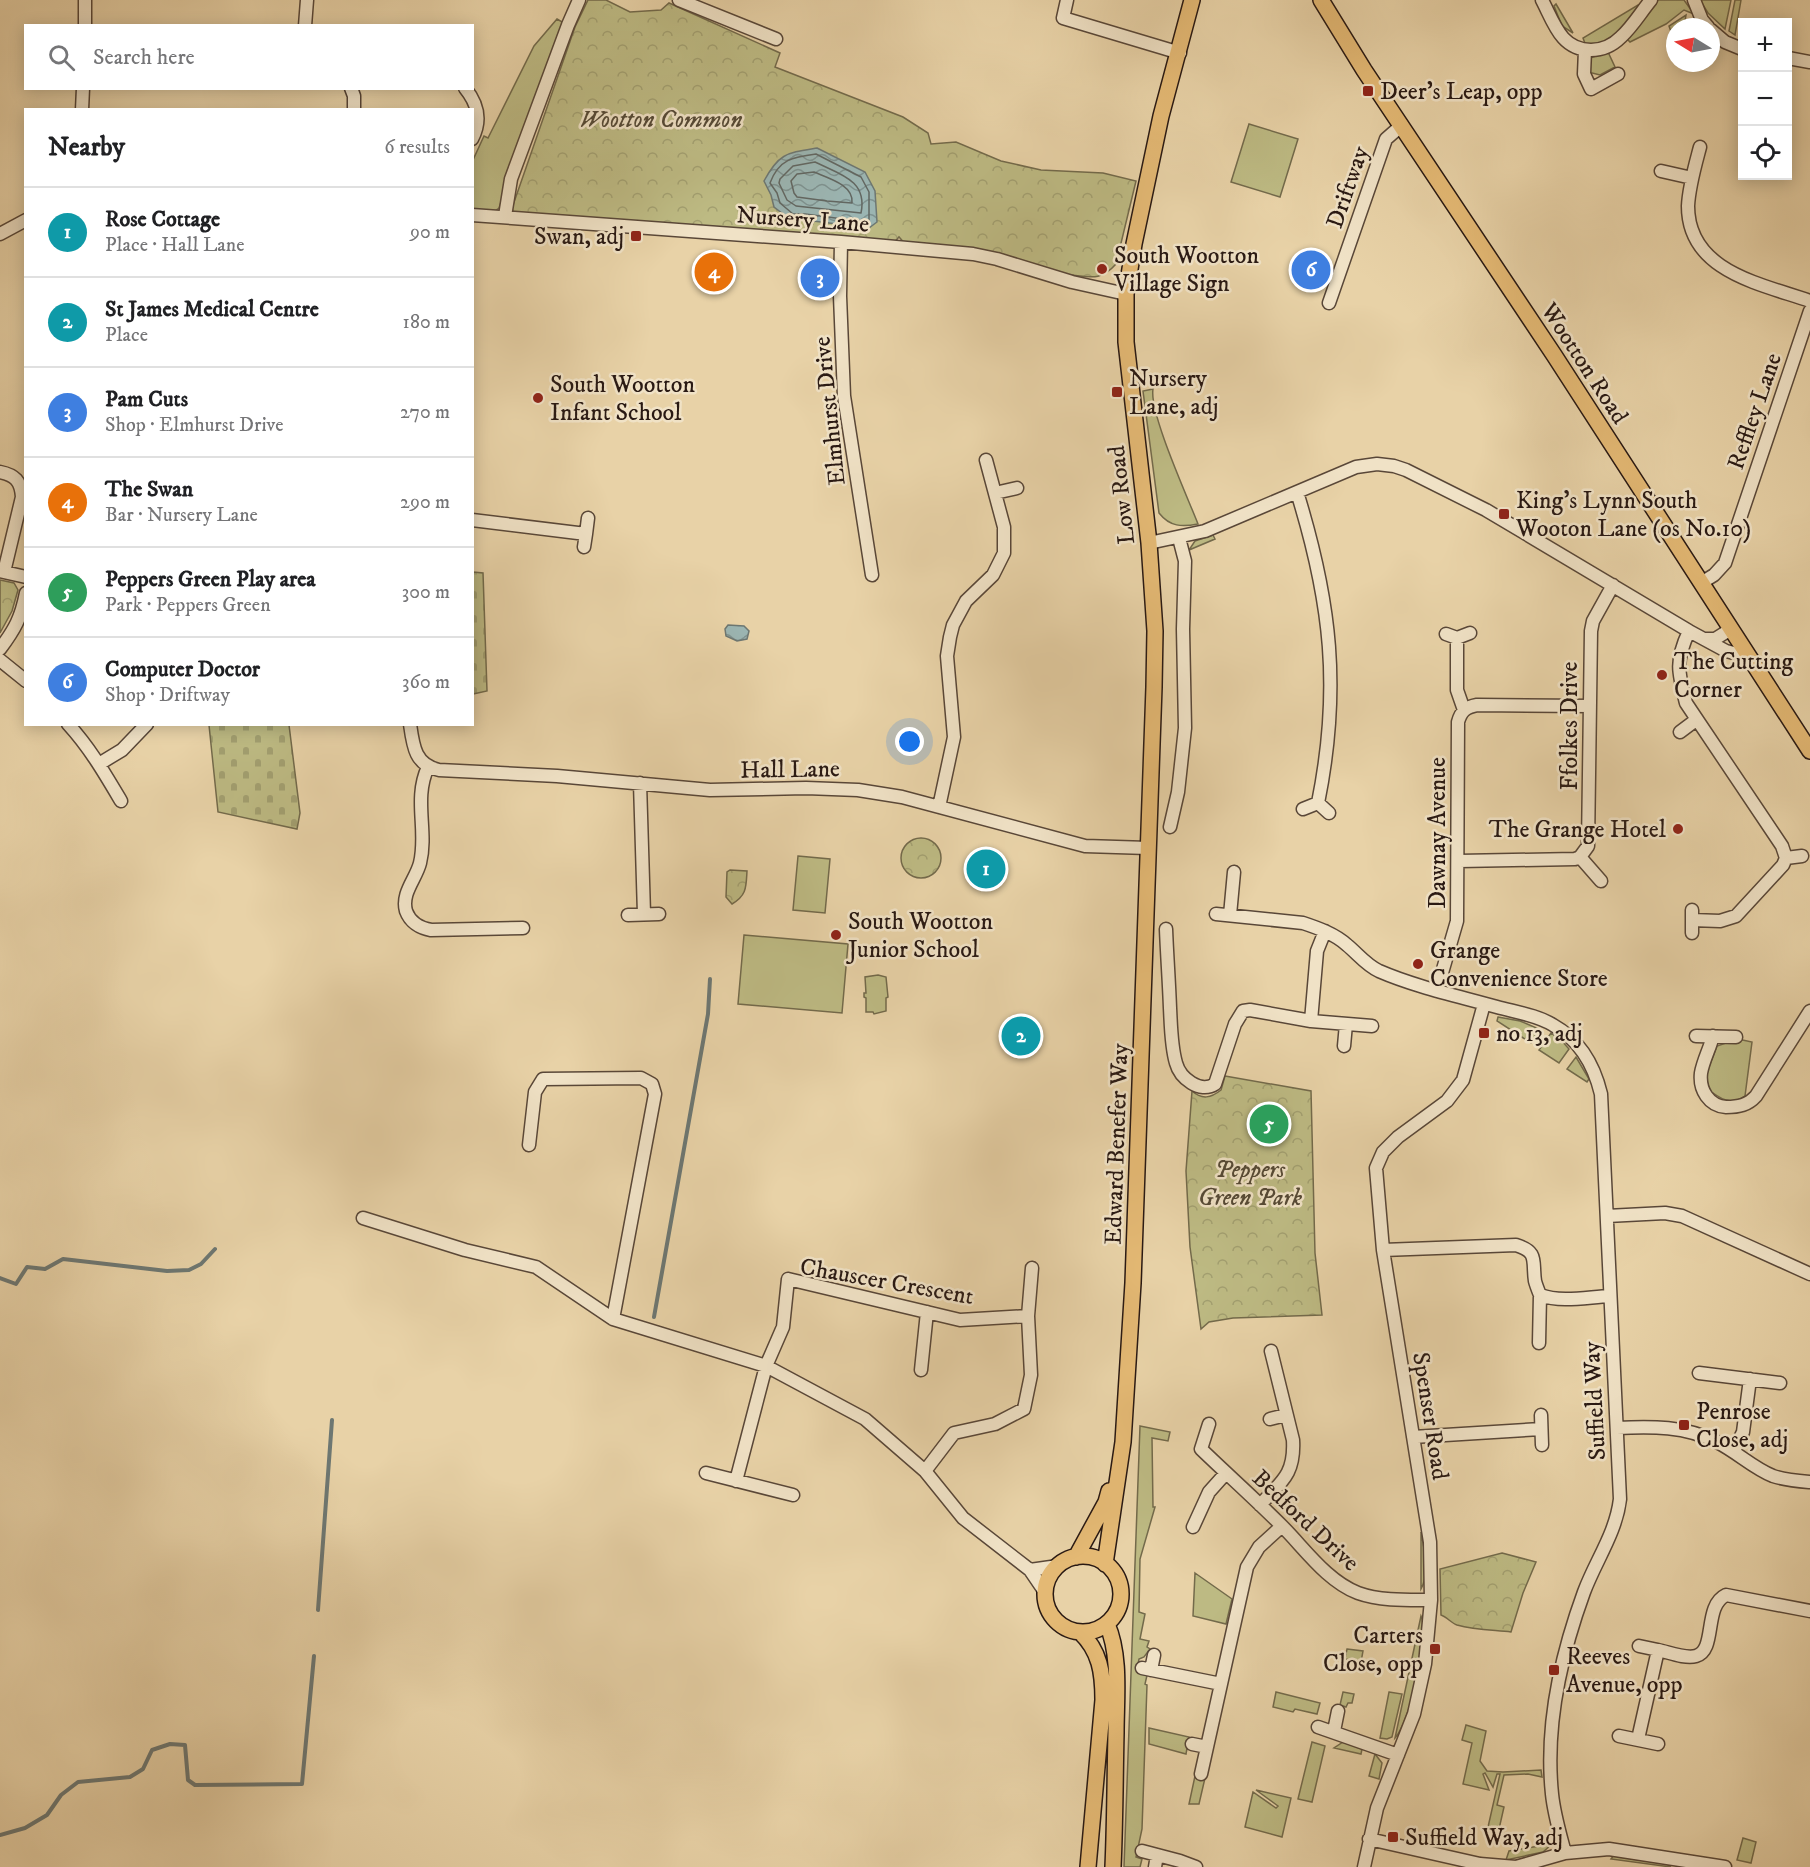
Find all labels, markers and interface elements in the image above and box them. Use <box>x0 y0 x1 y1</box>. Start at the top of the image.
north arrow <box>1666 18 1720 72</box>
map controls <box>1738 18 1792 180</box>
button: + <box>1738 18 1792 72</box>
search box <box>24 24 474 90</box>
icon: search <box>45 41 78 74</box>
text: Search here <box>93 44 195 71</box>
button: − <box>1738 72 1792 126</box>
place label: Deer's Leap, opp <box>1380 77 1543 107</box>
marker: Deer's Leap, opp <box>1361 84 1375 98</box>
park label: Wootton Common <box>580 105 742 135</box>
button: locate <box>1738 126 1792 180</box>
text: Nearby <box>48 131 125 164</box>
text: 6 results <box>384 135 450 160</box>
street label: Driftway <box>1320 142 1376 232</box>
street label: Nursery Lane <box>736 200 870 240</box>
text: Rose Cottage <box>105 206 220 233</box>
text: 1 <box>64 220 71 245</box>
text: 90 m <box>410 220 450 245</box>
place label: Swan, adj <box>534 222 624 252</box>
marker: Swan, adj <box>629 229 643 243</box>
text: Place · Hall Lane <box>105 233 244 258</box>
place label: South Wootton Village Sign <box>1113 241 1259 299</box>
pin: 6 <box>1292 248 1330 292</box>
pin: 4 <box>694 250 734 294</box>
pin: 3 <box>800 256 840 300</box>
marker: South Wootton Village Sign <box>1095 262 1109 276</box>
text: St James Medical Centre <box>105 296 319 323</box>
street label: Wootton Road <box>1533 296 1634 430</box>
text: 2 <box>63 310 72 335</box>
text: 180 m <box>403 310 450 335</box>
text: Place <box>105 323 148 348</box>
street label: Elmhurst Drive <box>807 335 853 487</box>
street label: Reffley Lane <box>1721 349 1789 474</box>
place label: Nursery Lane, adj <box>1129 364 1218 422</box>
place label: South Wootton Infant School <box>550 370 695 428</box>
marker: Nursery Lane, adj <box>1110 385 1124 399</box>
text: Pam Cuts <box>105 386 188 413</box>
marker: South Wootton Infant School <box>531 391 545 405</box>
text: 3 <box>64 400 71 425</box>
text: 270 m <box>400 400 450 425</box>
text: Shop · Elmhurst Drive <box>105 413 284 438</box>
street label: Low Road <box>1102 444 1142 546</box>
text: The Swan <box>105 476 193 503</box>
place label: King’s Lynn South Wooton Lane (os No.10) <box>1515 486 1751 544</box>
text: 4 <box>62 490 73 515</box>
text: 290 m <box>400 490 450 515</box>
text: Bar · Nursery Lane <box>105 503 258 528</box>
marker: King’s Lynn South Wooton Lane (os No.10) <box>1497 507 1511 521</box>
text: Peppers Green Play area <box>105 566 316 593</box>
text: 5 <box>63 580 72 605</box>
text: 300 m <box>402 580 450 605</box>
text: Park · Peppers Green <box>105 593 271 618</box>
place label: The Cutting Corner <box>1674 647 1793 705</box>
text: Computer Doctor <box>105 656 260 683</box>
street label: Ffolkes Drive <box>1555 661 1585 791</box>
marker: The Cutting Corner <box>1655 668 1669 682</box>
text: 6 <box>62 670 73 695</box>
text: 360 m <box>402 670 450 695</box>
text: Shop · Driftway <box>105 683 230 708</box>
your location <box>895 727 924 756</box>
street label: Hall Lane <box>740 754 840 786</box>
street label: Dawnay Avenue <box>1423 757 1453 909</box>
place label: The Grange Hotel <box>1489 815 1667 845</box>
marker: The Grange Hotel <box>1671 822 1685 836</box>
pin: 1 <box>966 846 1006 892</box>
place label: South Wootton Junior School <box>846 907 993 965</box>
marker: South Wootton Junior School <box>829 928 843 942</box>
place label: Grange Convenience Store <box>1430 936 1608 994</box>
marker: Grange Convenience Store <box>1411 957 1425 971</box>
pin: 2 <box>1002 1014 1040 1058</box>
place label: no 13, adj <box>1496 1019 1583 1049</box>
marker: no 13, adj <box>1477 1026 1491 1040</box>
street label: Edward Benefer Way <box>1098 1042 1136 1245</box>
pin: 5 <box>1250 1102 1288 1146</box>
park label: Peppers Green Park <box>1198 1155 1302 1213</box>
street label: Chauscer Crescent <box>798 1252 976 1312</box>
street label: Suffield Way <box>1577 1340 1613 1461</box>
street label: Spenser Road <box>1405 1350 1455 1482</box>
place label: Penrose Close, adj <box>1696 1397 1788 1455</box>
marker: Penrose Close, adj <box>1677 1418 1691 1432</box>
street label: Bedford Drive <box>1245 1464 1365 1578</box>
place label: Carters Close, opp <box>1323 1621 1423 1679</box>
marker: Carters Close, opp <box>1428 1642 1442 1656</box>
place label: Reeves Avenue, opp <box>1566 1642 1683 1700</box>
marker: Reeves Avenue, opp <box>1547 1663 1561 1677</box>
place label: Suffield Way, adj <box>1405 1823 1563 1853</box>
marker: Suffield Way, adj <box>1386 1830 1400 1844</box>

